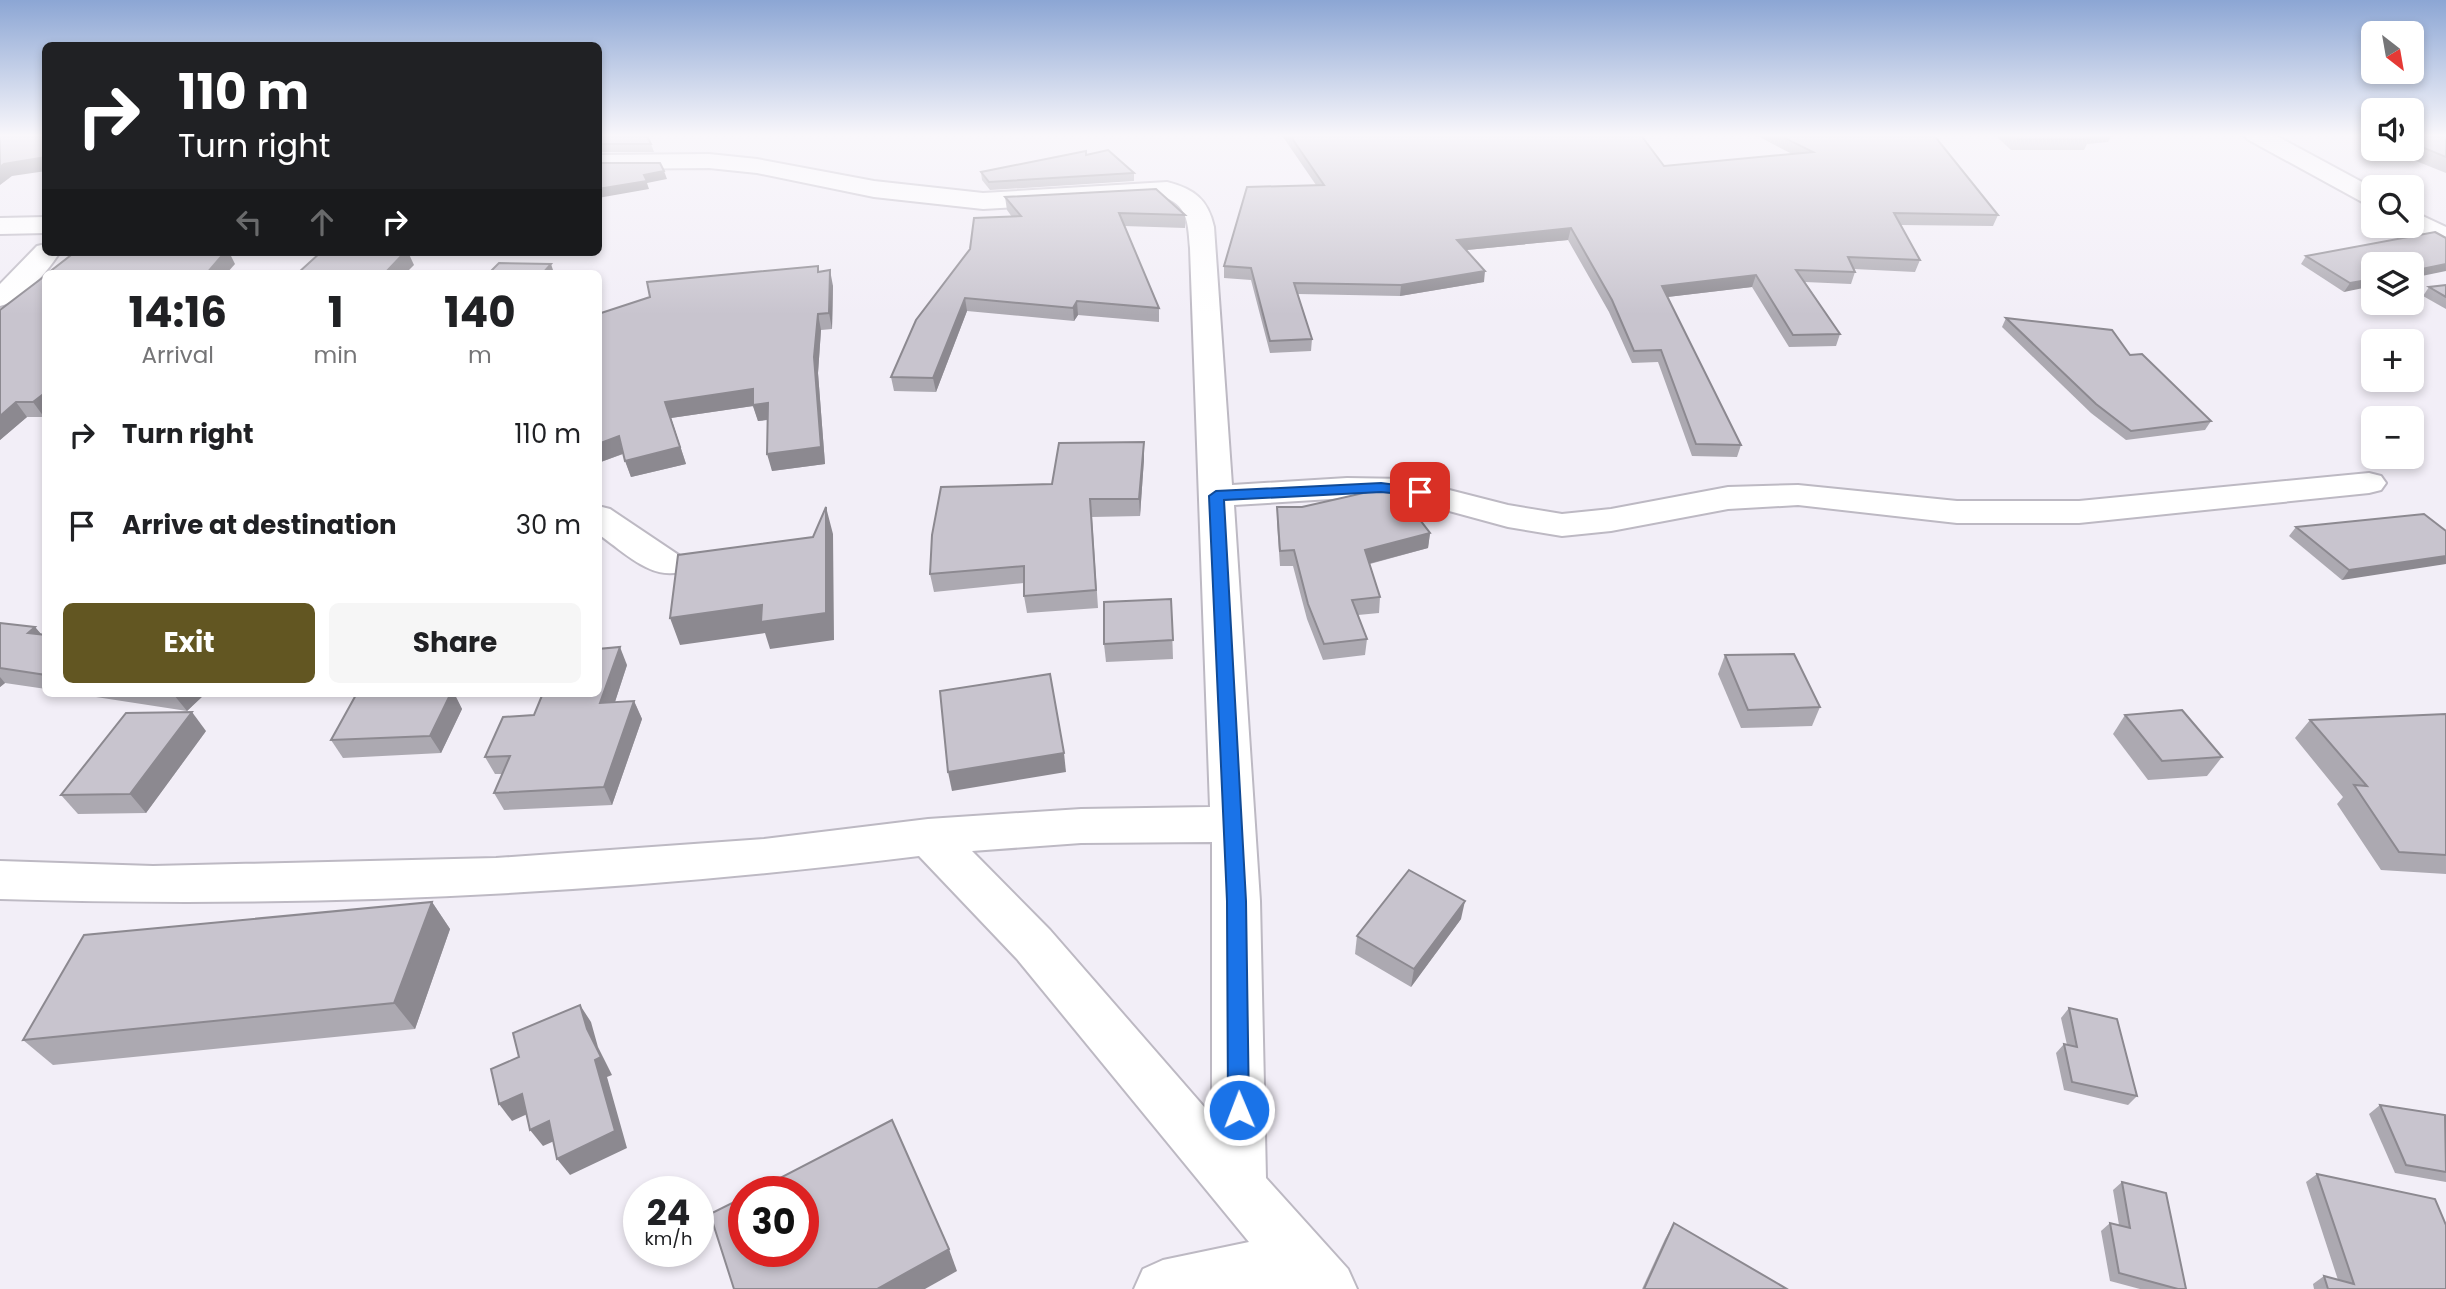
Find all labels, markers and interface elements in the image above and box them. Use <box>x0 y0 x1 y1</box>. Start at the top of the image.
north arrow <box>2361 21 2424 84</box>
map controls <box>2361 21 2424 469</box>
text: 110 m <box>178 58 309 126</box>
icon: right <box>63 70 154 161</box>
button: sound <box>2361 98 2424 161</box>
text: Turn right <box>178 123 330 168</box>
button: search <box>2361 175 2424 238</box>
icon: left <box>230 203 268 241</box>
icon: ahead <box>303 203 341 241</box>
icon: right <box>376 203 414 241</box>
button: layers <box>2361 252 2424 315</box>
text: 14:16 <box>128 283 227 342</box>
text: 1 <box>328 283 343 342</box>
text: 140 <box>444 283 516 342</box>
button: + <box>2361 329 2424 392</box>
text: Arrival <box>142 339 214 371</box>
text: min <box>313 339 358 371</box>
text: m <box>468 339 492 371</box>
button: − <box>2361 406 2424 469</box>
icon: right <box>63 416 101 454</box>
text: Turn right <box>122 416 254 452</box>
text: 110 m <box>514 416 581 452</box>
pin <box>1390 462 1450 522</box>
icon: arrive <box>1401 473 1439 511</box>
icon: arrive <box>63 507 101 545</box>
text: Arrive at destination <box>122 507 397 543</box>
text: 30 m <box>516 507 581 543</box>
button: Exit <box>63 603 315 683</box>
button: Share <box>329 603 581 683</box>
position arrow <box>1202 1073 1276 1147</box>
speed limit sign: 30 <box>728 1176 819 1267</box>
text: 24 <box>647 1188 690 1237</box>
text: km/h <box>645 1226 692 1251</box>

